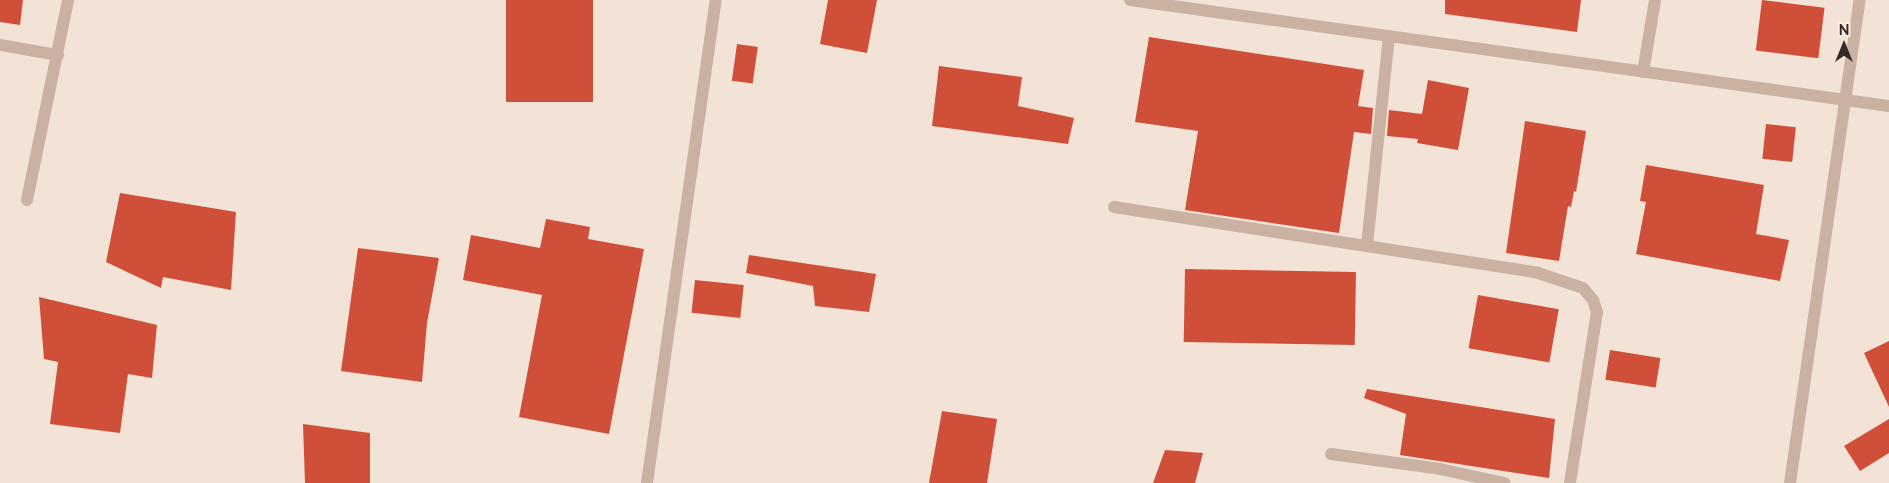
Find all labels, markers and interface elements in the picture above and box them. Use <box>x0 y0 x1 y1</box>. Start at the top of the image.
north arrow <box>1819 20 1869 70</box>
text: N <box>1839 22 1849 38</box>

